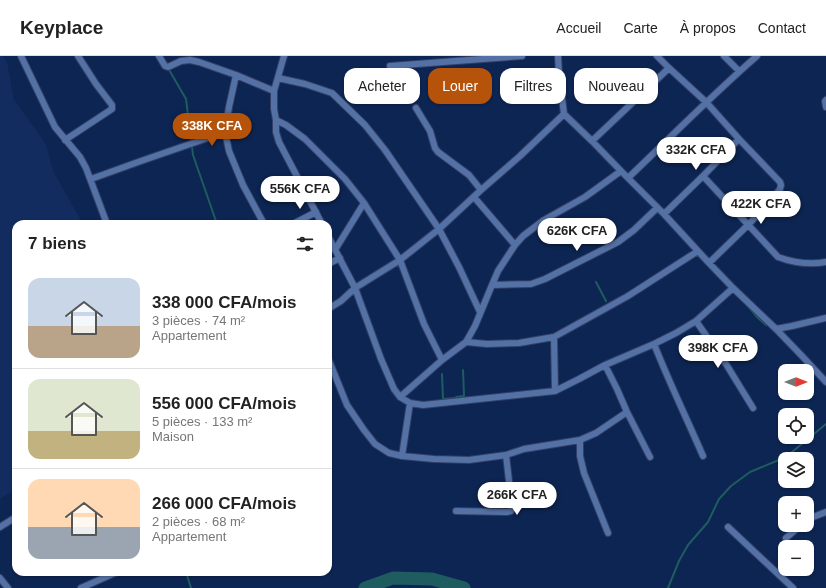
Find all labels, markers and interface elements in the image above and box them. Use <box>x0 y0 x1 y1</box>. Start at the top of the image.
text: Keyplace <box>20 17 103 38</box>
text: Accueil <box>556 20 601 36</box>
text: Carte <box>623 20 658 36</box>
text: À propos <box>680 20 736 36</box>
text: Contact <box>758 20 806 36</box>
chip: Acheter <box>344 68 420 104</box>
chip: Louer <box>428 68 492 104</box>
chip: Filtres <box>500 68 566 104</box>
chip: Nouveau <box>574 68 658 104</box>
pin: 338K CFA <box>171 113 253 147</box>
text: 338K CFA <box>182 118 242 133</box>
pin: 332K CFA <box>655 137 737 171</box>
text: 332K CFA <box>666 142 726 157</box>
pin: 556K CFA <box>259 176 341 210</box>
text: 556K CFA <box>270 181 330 196</box>
pin: 422K CFA <box>720 191 802 225</box>
text: 422K CFA <box>731 196 791 211</box>
pin: 626K CFA <box>536 218 618 252</box>
text: 626K CFA <box>547 223 607 238</box>
icon: filters <box>294 233 316 255</box>
text: 7 biens <box>28 234 87 253</box>
text: 338 000 CFA/mois <box>152 293 297 312</box>
icon: home <box>60 294 108 342</box>
text: 3 pièces · 74 m² <box>152 313 245 328</box>
text: Appartement <box>152 328 226 343</box>
pin: 398K CFA <box>677 335 759 369</box>
text: 398K CFA <box>688 340 748 355</box>
north arrow <box>778 364 814 400</box>
map controls <box>778 364 814 576</box>
text: 556 000 CFA/mois <box>152 394 297 413</box>
icon: home <box>60 395 108 443</box>
button: locate <box>778 408 814 444</box>
text: 5 pièces · 133 m² <box>152 414 252 429</box>
text: Maison <box>152 429 194 444</box>
button: layers <box>778 452 814 488</box>
pin: 266K CFA <box>476 482 558 516</box>
text: 266K CFA <box>487 487 547 502</box>
text: 266 000 CFA/mois <box>152 494 297 513</box>
icon: home <box>60 495 108 543</box>
button: + <box>778 496 814 532</box>
text: 2 pièces · 68 m² <box>152 514 245 529</box>
text: Appartement <box>152 529 226 544</box>
button: − <box>778 540 814 576</box>

